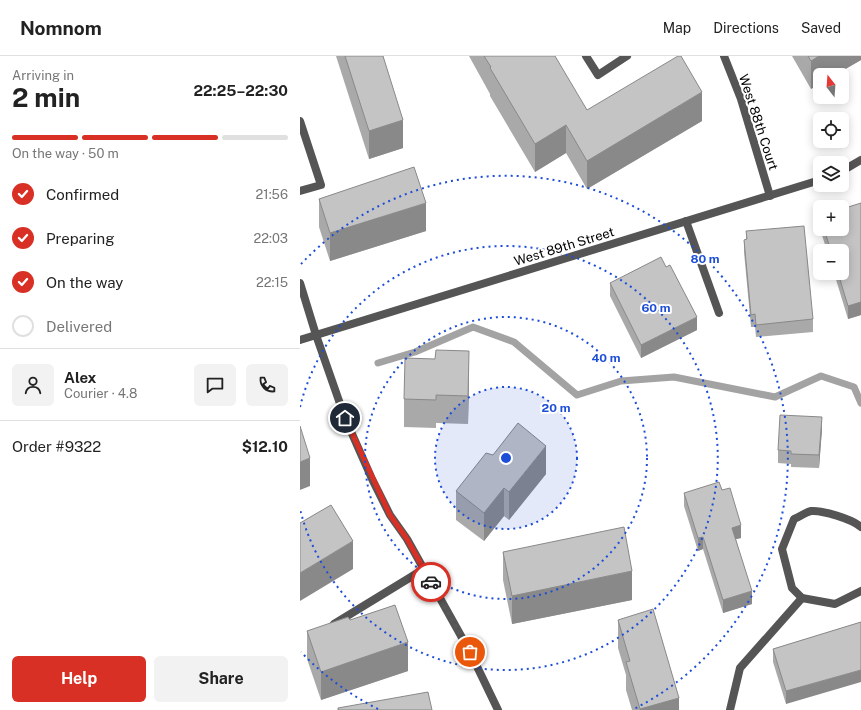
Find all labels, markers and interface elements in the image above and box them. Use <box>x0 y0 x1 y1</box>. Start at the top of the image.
text: Nomnom <box>20 17 102 39</box>
text: Map <box>663 20 691 36</box>
text: Directions <box>713 20 779 36</box>
text: Saved <box>801 20 841 36</box>
text: Arriving in <box>12 68 74 83</box>
north arrow <box>813 68 849 104</box>
map controls <box>813 68 849 280</box>
street label: West 88th Court <box>736 72 781 172</box>
text: 2 min <box>12 82 80 113</box>
text: 22:25–22:30 <box>193 82 288 99</box>
button: locate <box>813 112 849 148</box>
text: On the way · 50 m <box>12 146 119 161</box>
button: layers <box>813 156 849 192</box>
icon: check <box>12 183 34 205</box>
text: Confirmed <box>46 186 119 203</box>
text: 21:56 <box>256 187 288 202</box>
button: + <box>813 200 849 236</box>
street label: West 89th Street <box>512 224 616 269</box>
icon: check <box>12 227 34 249</box>
text: Preparing <box>46 230 115 247</box>
text: 22:03 <box>254 231 288 246</box>
button: − <box>813 244 849 280</box>
text: 80 m <box>690 252 720 266</box>
icon: check <box>12 271 34 293</box>
text: On the way <box>46 274 123 291</box>
text: 22:15 <box>256 275 288 290</box>
text: 60 m <box>641 301 671 315</box>
text: Delivered <box>46 318 112 335</box>
text: 40 m <box>591 351 621 365</box>
button: person <box>12 364 54 406</box>
button: chat <box>194 364 236 406</box>
button: phone <box>246 364 288 406</box>
text: Alex <box>64 369 96 386</box>
text: Courier · 4.8 <box>64 386 137 401</box>
pin <box>328 401 362 435</box>
text: 20 m <box>542 401 571 415</box>
icon: home <box>334 407 356 429</box>
text: Order #9322 <box>12 438 101 455</box>
text: $12.10 <box>242 438 288 455</box>
centre of rings <box>499 451 513 465</box>
courier <box>411 562 451 602</box>
icon: car <box>420 571 442 593</box>
pin <box>453 635 487 669</box>
icon: bag <box>459 641 481 663</box>
button: Help <box>12 656 146 702</box>
button: Share <box>154 656 288 702</box>

